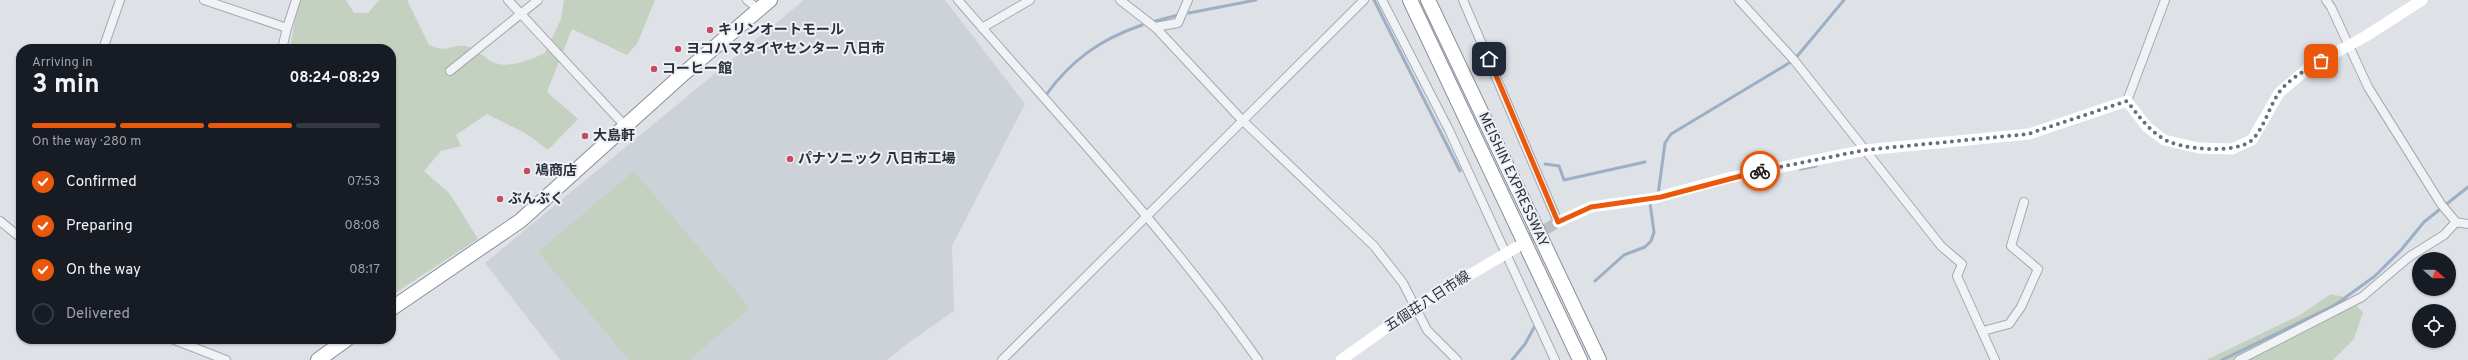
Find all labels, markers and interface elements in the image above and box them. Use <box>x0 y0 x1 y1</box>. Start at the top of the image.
place label: キリンオートモール <box>718 22 844 39</box>
marker: キリンオートモール <box>705 25 715 35</box>
place label: ヨコハマタイヤセンター 八日市 <box>686 41 885 58</box>
pin <box>1472 42 1506 76</box>
marker: ヨコハマタイヤセンター 八日市 <box>673 44 683 54</box>
pin <box>2304 44 2338 78</box>
icon: home <box>1478 48 1500 70</box>
icon: bag <box>2310 50 2332 72</box>
text: Arriving in <box>32 55 93 71</box>
place label: コーヒー館 <box>662 61 732 78</box>
marker: コーヒー館 <box>649 64 659 74</box>
text: 3 min <box>32 69 100 102</box>
text: 08:24–08:29 <box>289 69 380 88</box>
street label: MEISHIN EXPRESSWAY <box>1474 110 1552 250</box>
place label: 大島軒 <box>593 128 635 145</box>
marker: 大島軒 <box>580 131 590 141</box>
text: On the way · 280 m <box>32 134 141 150</box>
place label: パナソニック 八日市工場 <box>798 151 956 168</box>
courier <box>1740 151 1780 191</box>
marker: パナソニック 八日市工場 <box>785 154 795 164</box>
icon: bike <box>1749 160 1771 182</box>
place label: 鳰商店 <box>535 162 577 180</box>
marker: 鳰商店 <box>522 166 532 176</box>
icon: check <box>32 171 54 193</box>
text: Confirmed <box>66 173 137 192</box>
text: 07:53 <box>347 174 380 190</box>
place label: ぶんぶく <box>508 191 564 208</box>
marker: ぶんぶく <box>495 194 505 204</box>
icon: check <box>32 215 54 237</box>
text: Preparing <box>66 217 133 236</box>
text: 08:08 <box>344 218 380 234</box>
north arrow <box>2412 252 2456 296</box>
map controls <box>2412 252 2456 348</box>
icon: check <box>32 259 54 281</box>
text: On the way <box>66 261 141 280</box>
text: 08:17 <box>349 262 380 278</box>
street label: 五個荘八日市線 <box>1382 268 1474 336</box>
button: locate <box>2412 304 2456 348</box>
text: Delivered <box>66 305 130 324</box>

